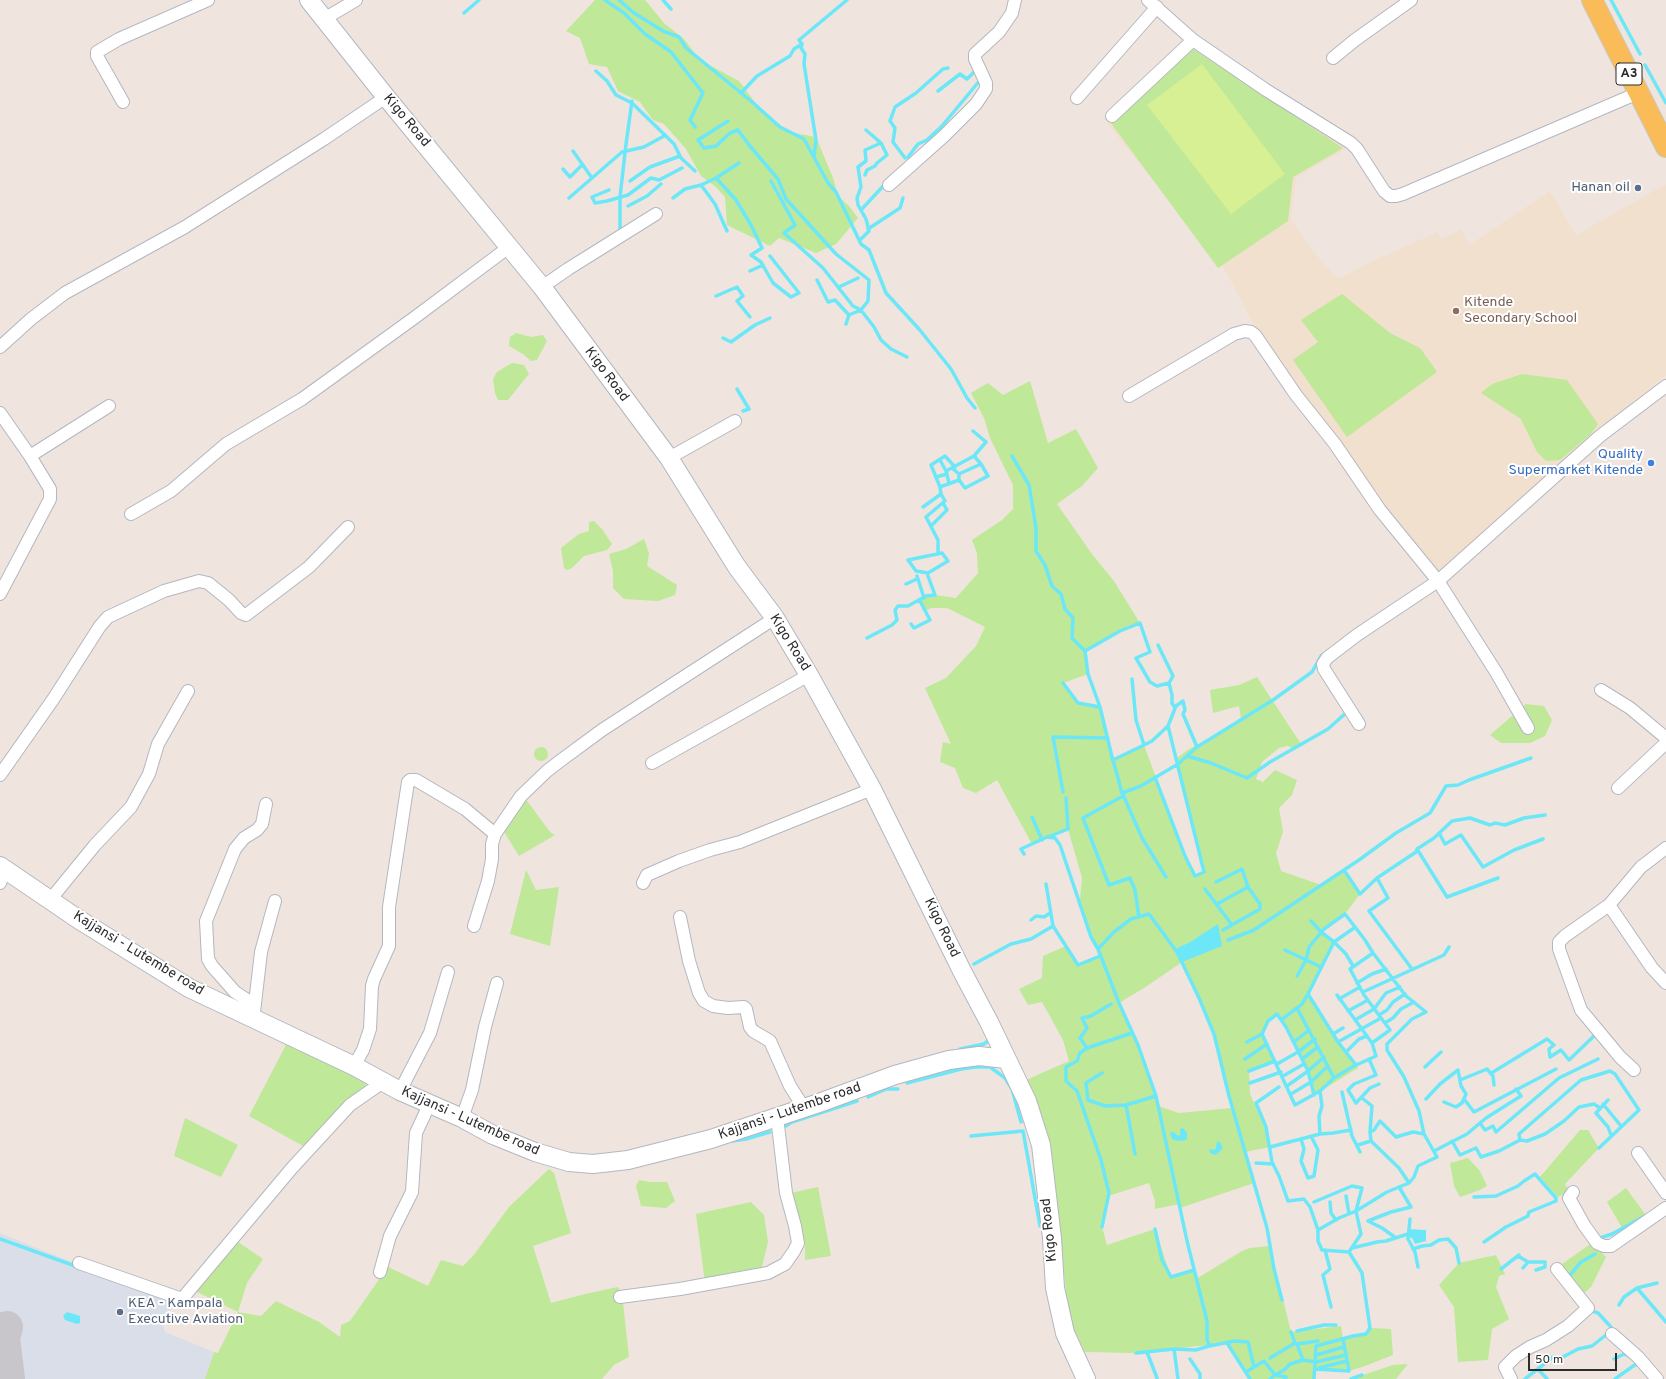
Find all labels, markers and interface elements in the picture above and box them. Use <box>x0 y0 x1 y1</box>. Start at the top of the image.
road number: A3 <box>1616 63 1642 85</box>
street label: Kigo Road <box>379 91 433 151</box>
place label: Hanan oil <box>1571 180 1630 196</box>
marker: Hanan oil <box>1633 183 1643 193</box>
place label: Kitende Secondary School <box>1464 295 1577 328</box>
marker: Kitende Secondary School <box>1451 306 1461 316</box>
street label: Kigo Road <box>580 344 632 406</box>
place label: Quality Supermarket Kitende <box>1509 447 1643 480</box>
marker: Quality Supermarket Kitende <box>1646 458 1656 468</box>
street label: Kigo Road <box>765 611 813 675</box>
street label: Kigo Road <box>919 896 963 960</box>
street label: Kajjansi - Lutembe road <box>69 908 207 1000</box>
street label: Kajjansi - Lutembe road <box>716 1080 864 1144</box>
street label: Kajjansi - Lutembe road <box>398 1084 542 1160</box>
street label: Kigo Road <box>1038 1197 1062 1263</box>
place label: KEA - Kampala Executive Aviation <box>128 1296 243 1328</box>
marker: KEA - Kampala Executive Aviation <box>115 1307 125 1317</box>
scale bar <box>1530 1345 1619 1371</box>
text: 50 m <box>1535 1352 1563 1368</box>

